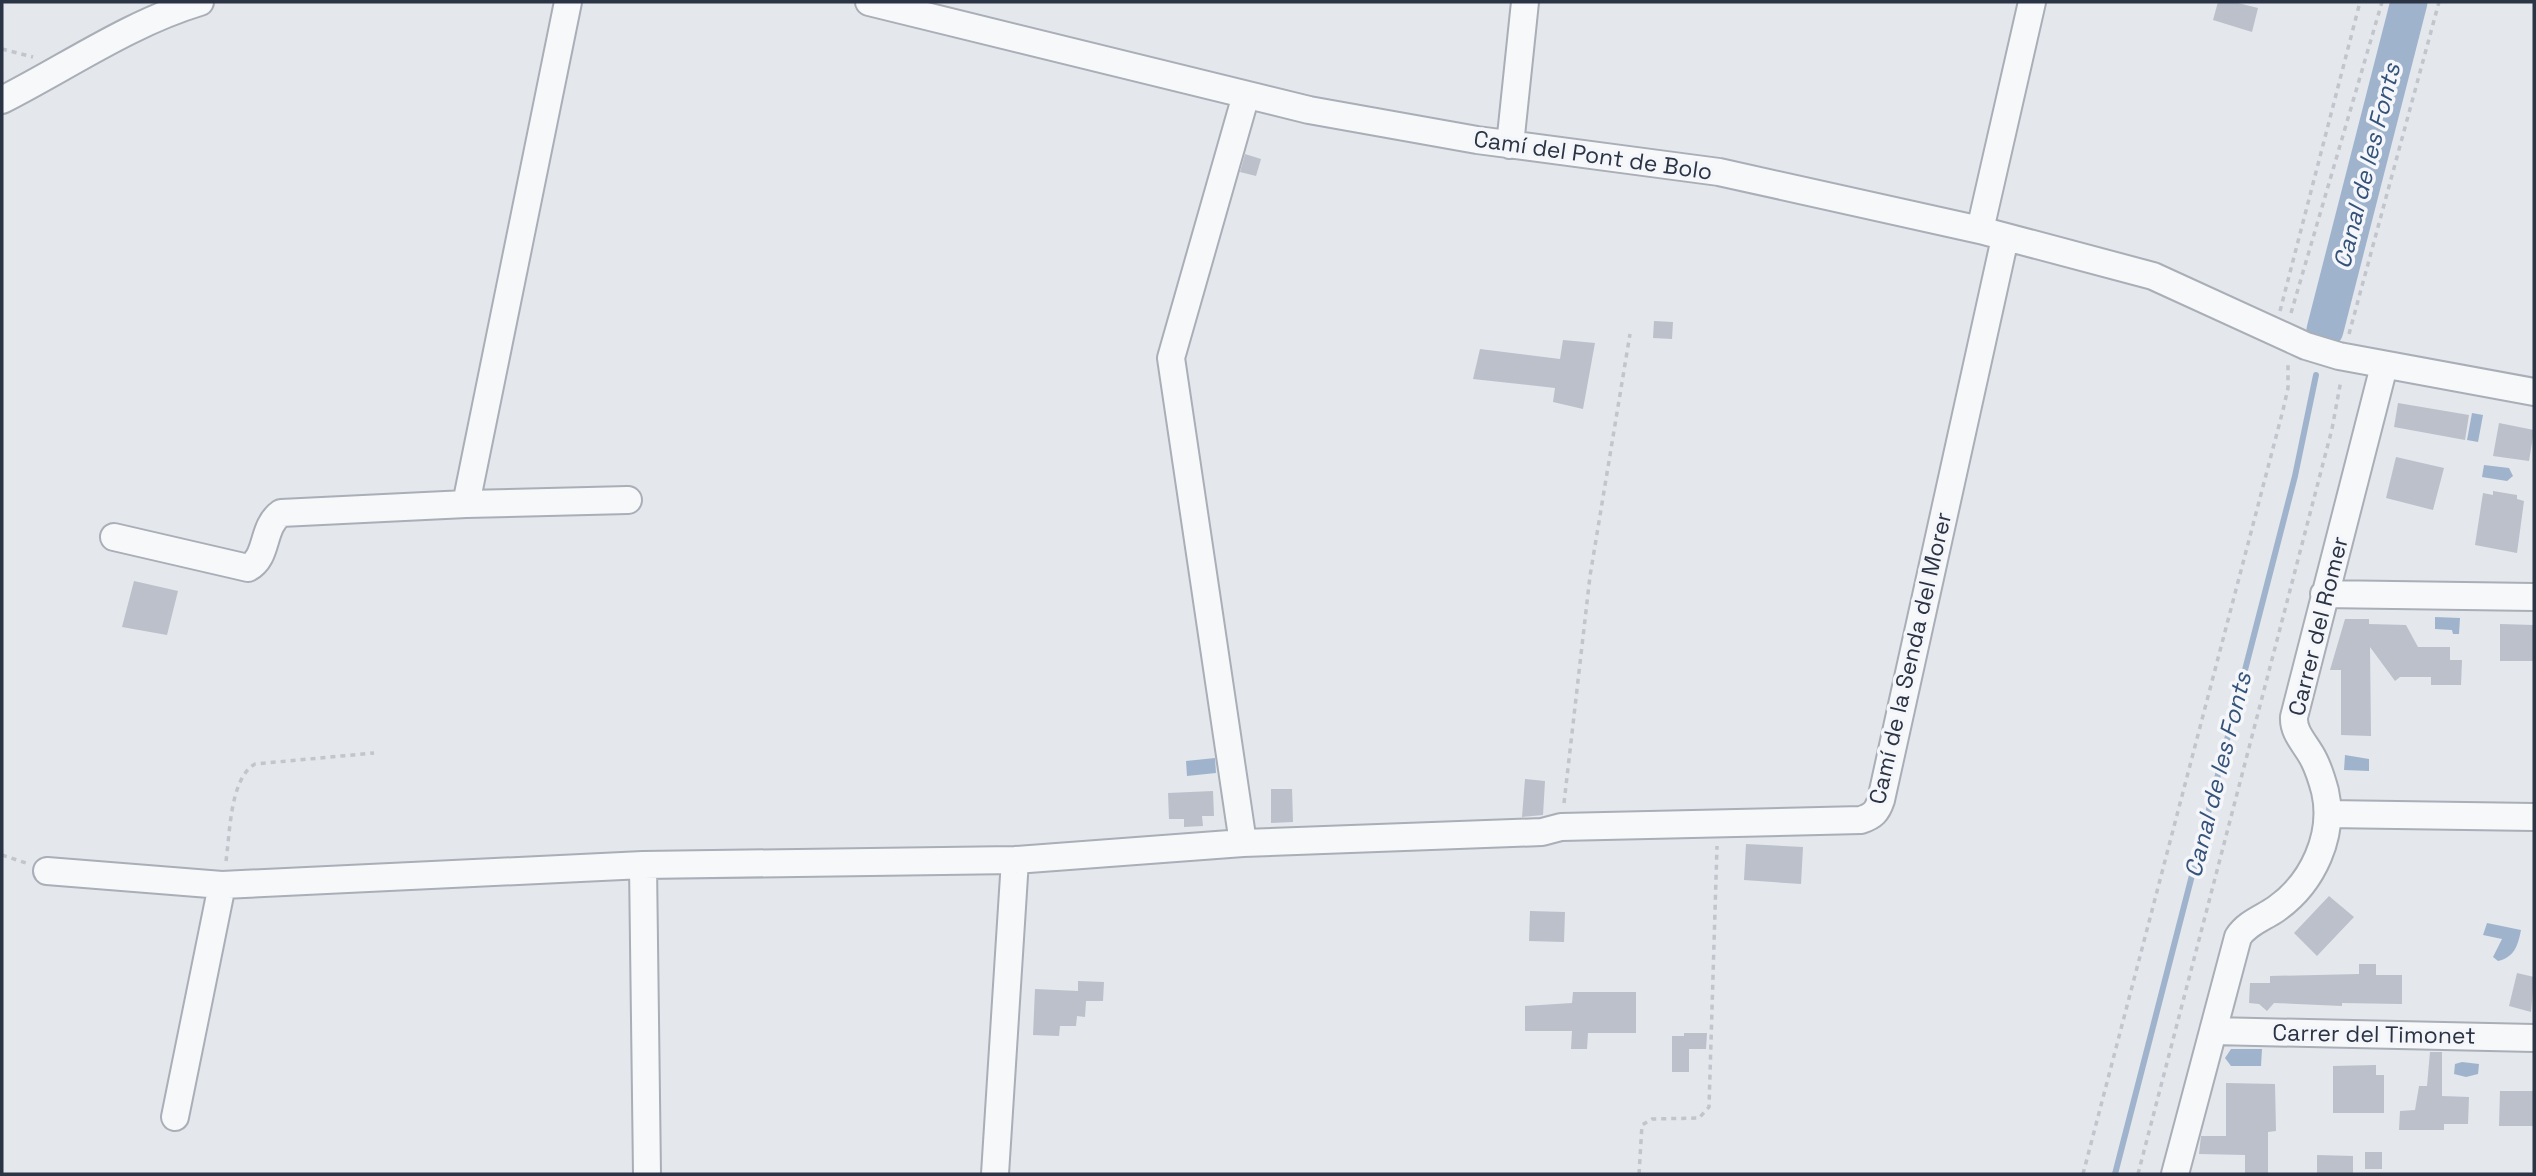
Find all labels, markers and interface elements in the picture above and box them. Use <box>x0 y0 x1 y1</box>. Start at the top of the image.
water label: Canal de les Fonts <box>2326 59 2407 272</box>
street label: Camí del Pont de Bolo <box>1472 123 1714 187</box>
street label: Camí de la Senda del Morer <box>1862 509 1958 807</box>
street label: Carrer del Romer <box>2281 533 2355 719</box>
water label: Canal de les Fonts <box>2177 668 2258 881</box>
street label: Carrer del Timonet <box>2272 1017 2476 1051</box>

